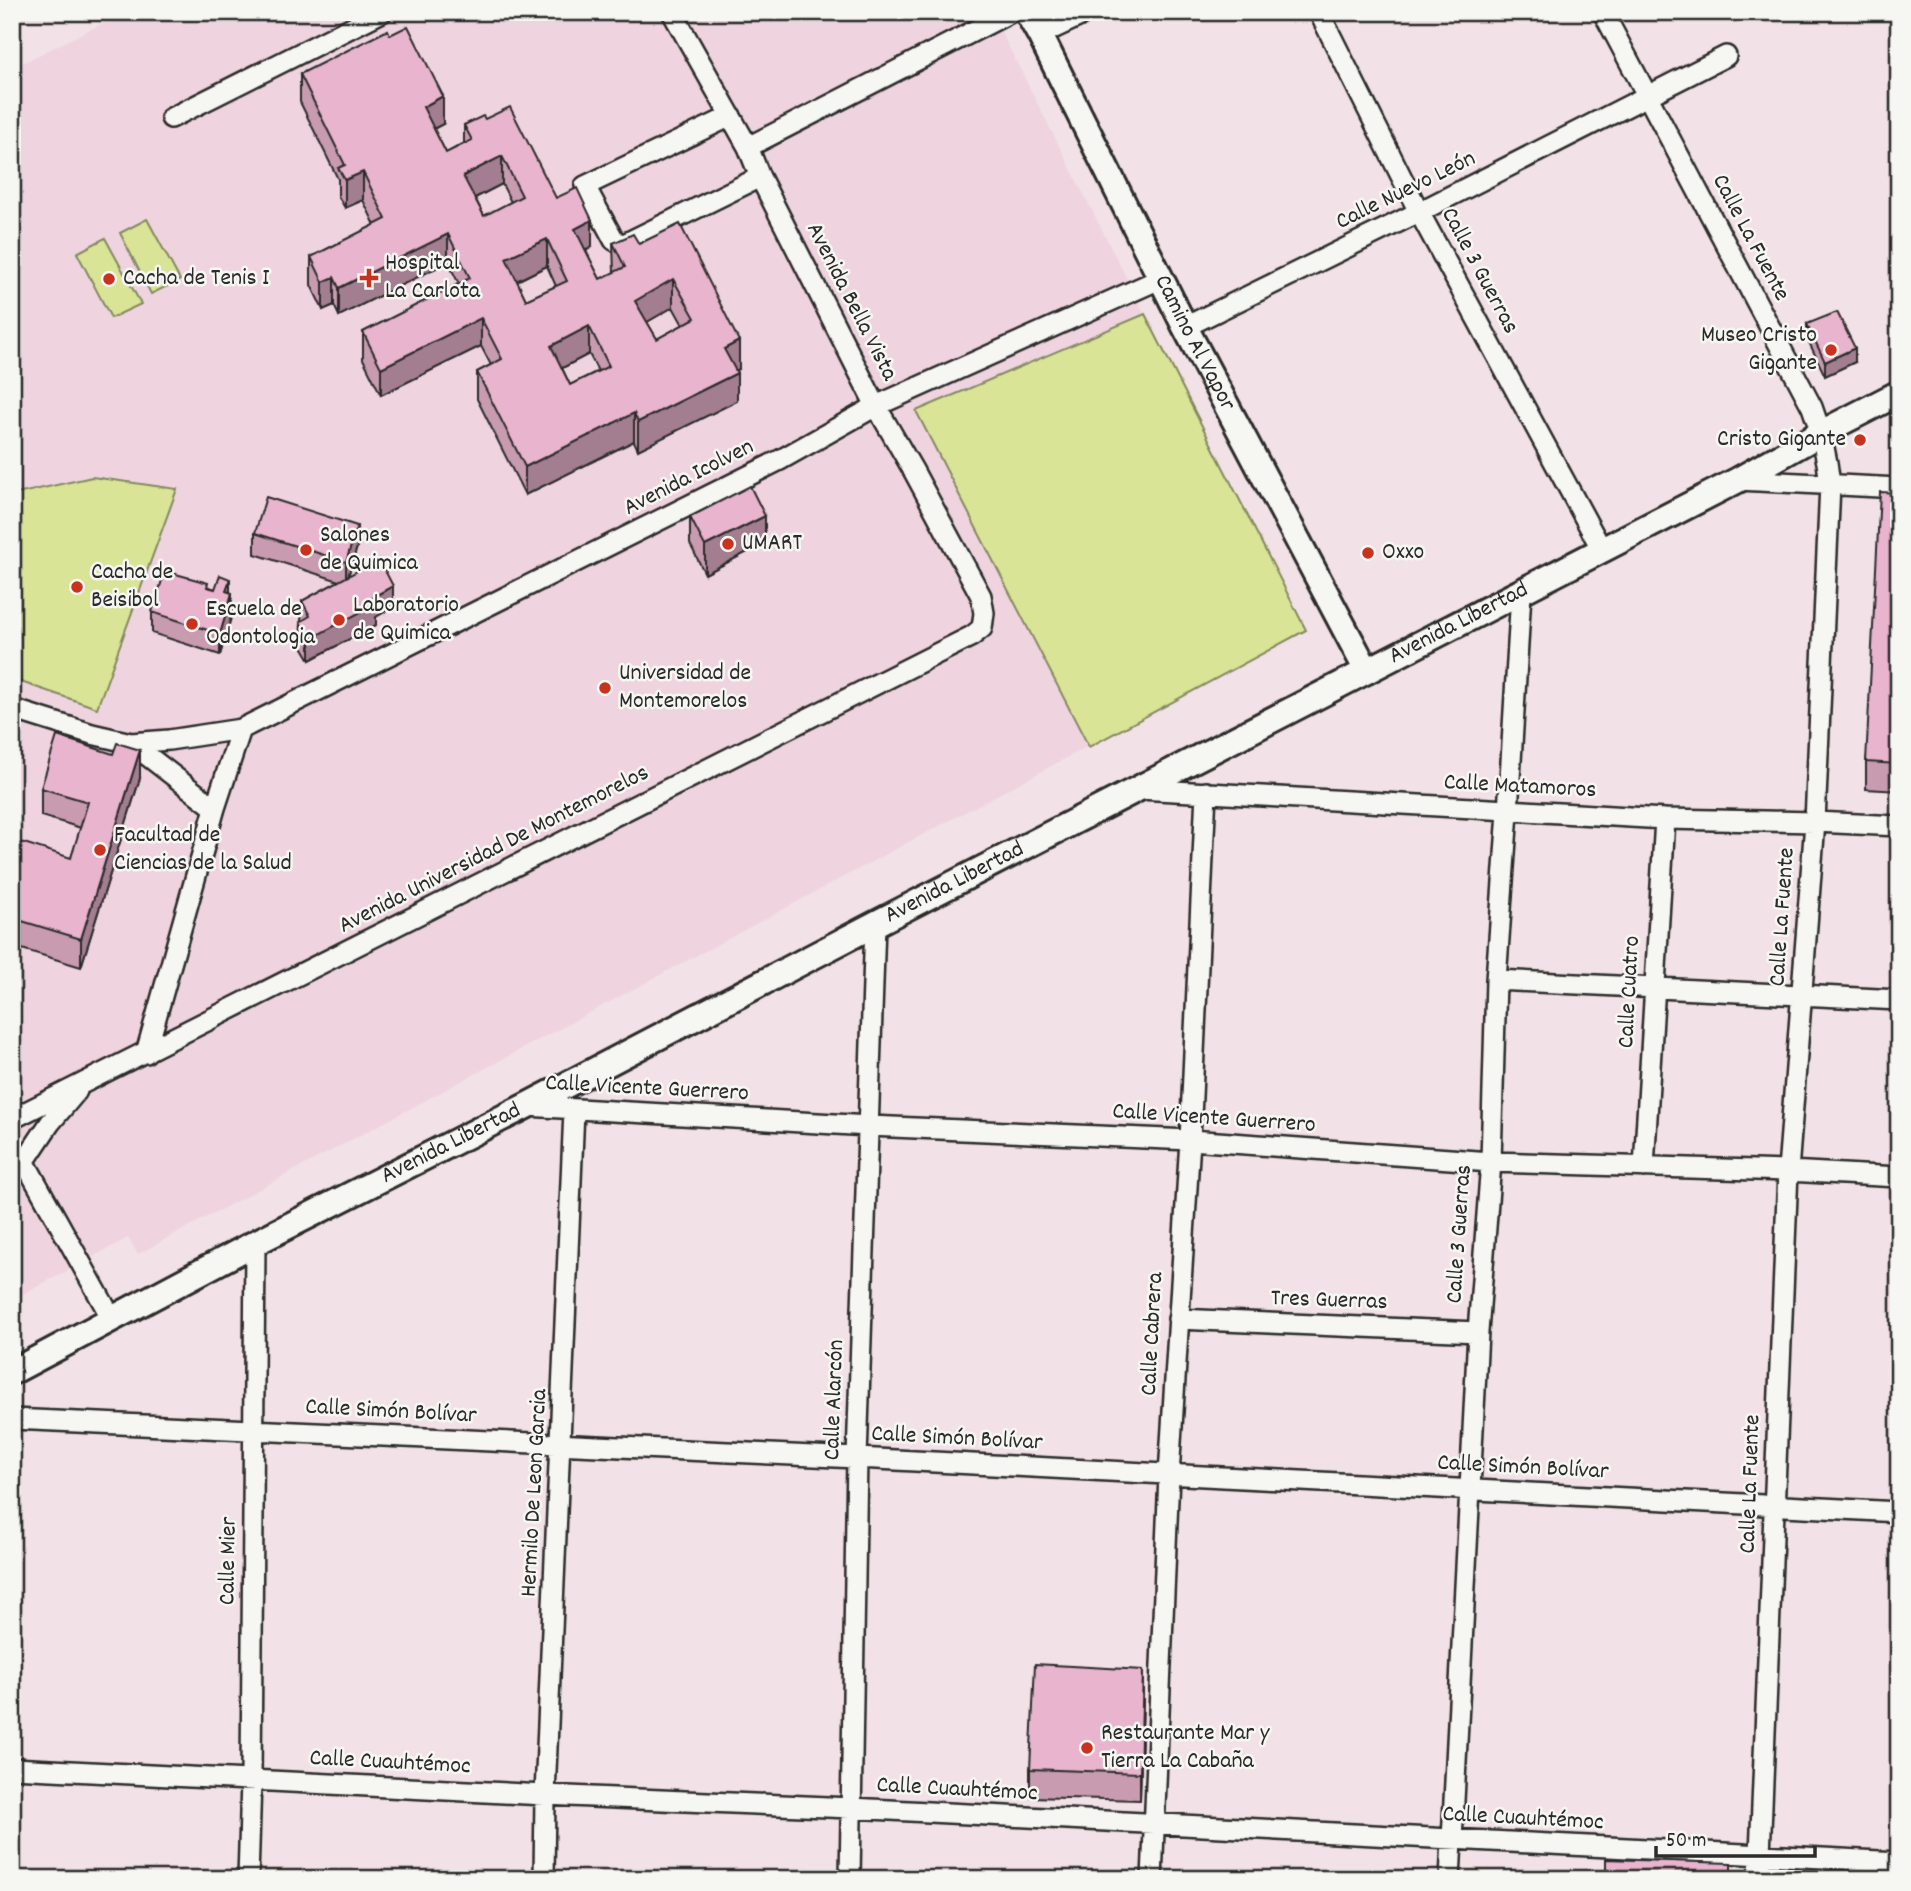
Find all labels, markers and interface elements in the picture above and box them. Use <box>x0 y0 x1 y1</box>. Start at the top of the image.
street label: Calle Nuevo León <box>1330 142 1482 240</box>
street label: Calle La Fuente <box>1702 169 1798 307</box>
street label: Calle 3 Guerras <box>1431 202 1527 340</box>
street label: Avenida Bella Vista <box>796 217 906 388</box>
place label: Hospital La Carlota <box>385 247 481 309</box>
place label: Cacha de Tenis I <box>123 262 270 296</box>
marker: Hospital La Carlota <box>359 268 379 288</box>
street label: Camino Al Vapor <box>1145 269 1244 417</box>
marker: Cacha de Tenis I <box>101 271 117 287</box>
place label: Museo Cristo Gigante <box>1701 319 1817 381</box>
marker: Museo Cristo Gigante <box>1823 342 1839 358</box>
place label: Cristo Gigante <box>1717 423 1846 457</box>
street label: Avenida Icolven <box>618 431 760 525</box>
marker: Cristo Gigante <box>1852 432 1868 448</box>
place label: Salones de Quimica <box>320 519 419 581</box>
place label: UMART <box>742 527 802 561</box>
marker: UMART <box>720 536 736 552</box>
place label: Oxxo <box>1382 536 1424 570</box>
marker: Salones de Quimica <box>298 542 314 558</box>
marker: Oxxo <box>1360 545 1376 561</box>
place label: Cacha de Beisibol <box>91 556 173 618</box>
street label: Avenida Libertad <box>1383 574 1535 674</box>
marker: Cacha de Beisibol <box>69 579 85 595</box>
place label: Laboratorio de Quimica <box>353 589 459 651</box>
place label: Escuela de Odontologia <box>206 593 316 655</box>
marker: Laboratorio de Quimica <box>331 612 347 628</box>
marker: Escuela de Odontologia <box>184 616 200 632</box>
place label: Universidad de Montemorelos <box>619 657 751 719</box>
marker: Universidad de Montemorelos <box>597 680 613 696</box>
street label: Avenida Universidad De Montemorelos <box>333 757 655 943</box>
street label: Calle Matamoros <box>1443 766 1597 808</box>
place label: Facultad de Ciencias de la Salud <box>114 819 292 881</box>
street label: Avenida Libertad <box>879 833 1030 933</box>
marker: Facultad de Ciencias de la Salud <box>92 842 108 858</box>
street label: Calle La Fuente <box>1761 846 1805 988</box>
street label: Calle Cuatro <box>1610 935 1650 1049</box>
street label: Calle Vicente Guerrero <box>544 1067 750 1111</box>
street label: Avenida Libertad <box>375 1094 527 1193</box>
street label: Calle Vicente Guerrero <box>1111 1095 1317 1143</box>
street label: Calle 3 Guerras <box>1438 1164 1482 1304</box>
street label: Calle Cabrera <box>1133 1271 1173 1397</box>
street label: Tres Guerras <box>1270 1282 1388 1320</box>
street label: Calle Alarcón <box>816 1339 854 1461</box>
street label: Hermilo De Leon Garcia <box>513 1387 557 1598</box>
street label: Calle Simón Bolívar <box>304 1391 478 1433</box>
street label: Calle La Fuente <box>1732 1414 1770 1554</box>
street label: Calle Simón Bolívar <box>870 1418 1044 1460</box>
street label: Calle Simón Bolívar <box>1436 1447 1610 1489</box>
street label: Calle Mier <box>211 1516 247 1606</box>
place label: Restaurante Mar y Tierra La Cabaña <box>1101 1717 1271 1779</box>
marker: Restaurante Mar y Tierra La Cabaña <box>1079 1740 1095 1756</box>
street label: Calle Cuauhtémoc <box>309 1742 471 1784</box>
street label: Calle Cuauhtémoc <box>876 1769 1038 1811</box>
street label: Calle Cuauhtémoc <box>1442 1798 1604 1840</box>
scale bar <box>1656 1814 1815 1858</box>
text: 50 m <box>1666 1827 1706 1857</box>

